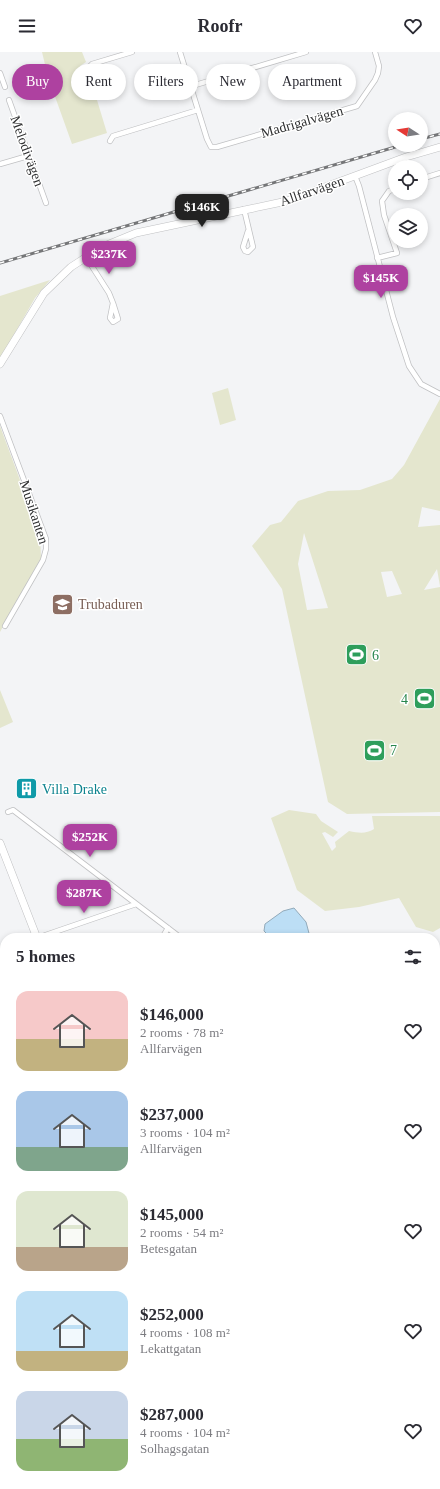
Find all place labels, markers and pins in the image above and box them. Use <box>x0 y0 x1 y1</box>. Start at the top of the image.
pin: $146K <box>174 194 230 228</box>
pin: $237K <box>81 241 137 275</box>
pin: $145K <box>353 265 409 299</box>
school or university icon: Trubaduren <box>50 591 76 617</box>
place label: Trubaduren <box>78 597 143 612</box>
sports icon: 6 <box>344 642 370 668</box>
place label: 6 <box>372 648 379 663</box>
sports icon: 4 <box>411 686 437 712</box>
place label: 4 <box>401 692 408 707</box>
sports icon: 7 <box>361 737 387 763</box>
place label: 7 <box>390 743 397 758</box>
building icon: Villa Drake <box>13 776 39 802</box>
place label: Villa Drake <box>42 782 107 797</box>
pin: $252K <box>62 824 118 858</box>
pin: $287K <box>56 880 112 914</box>

